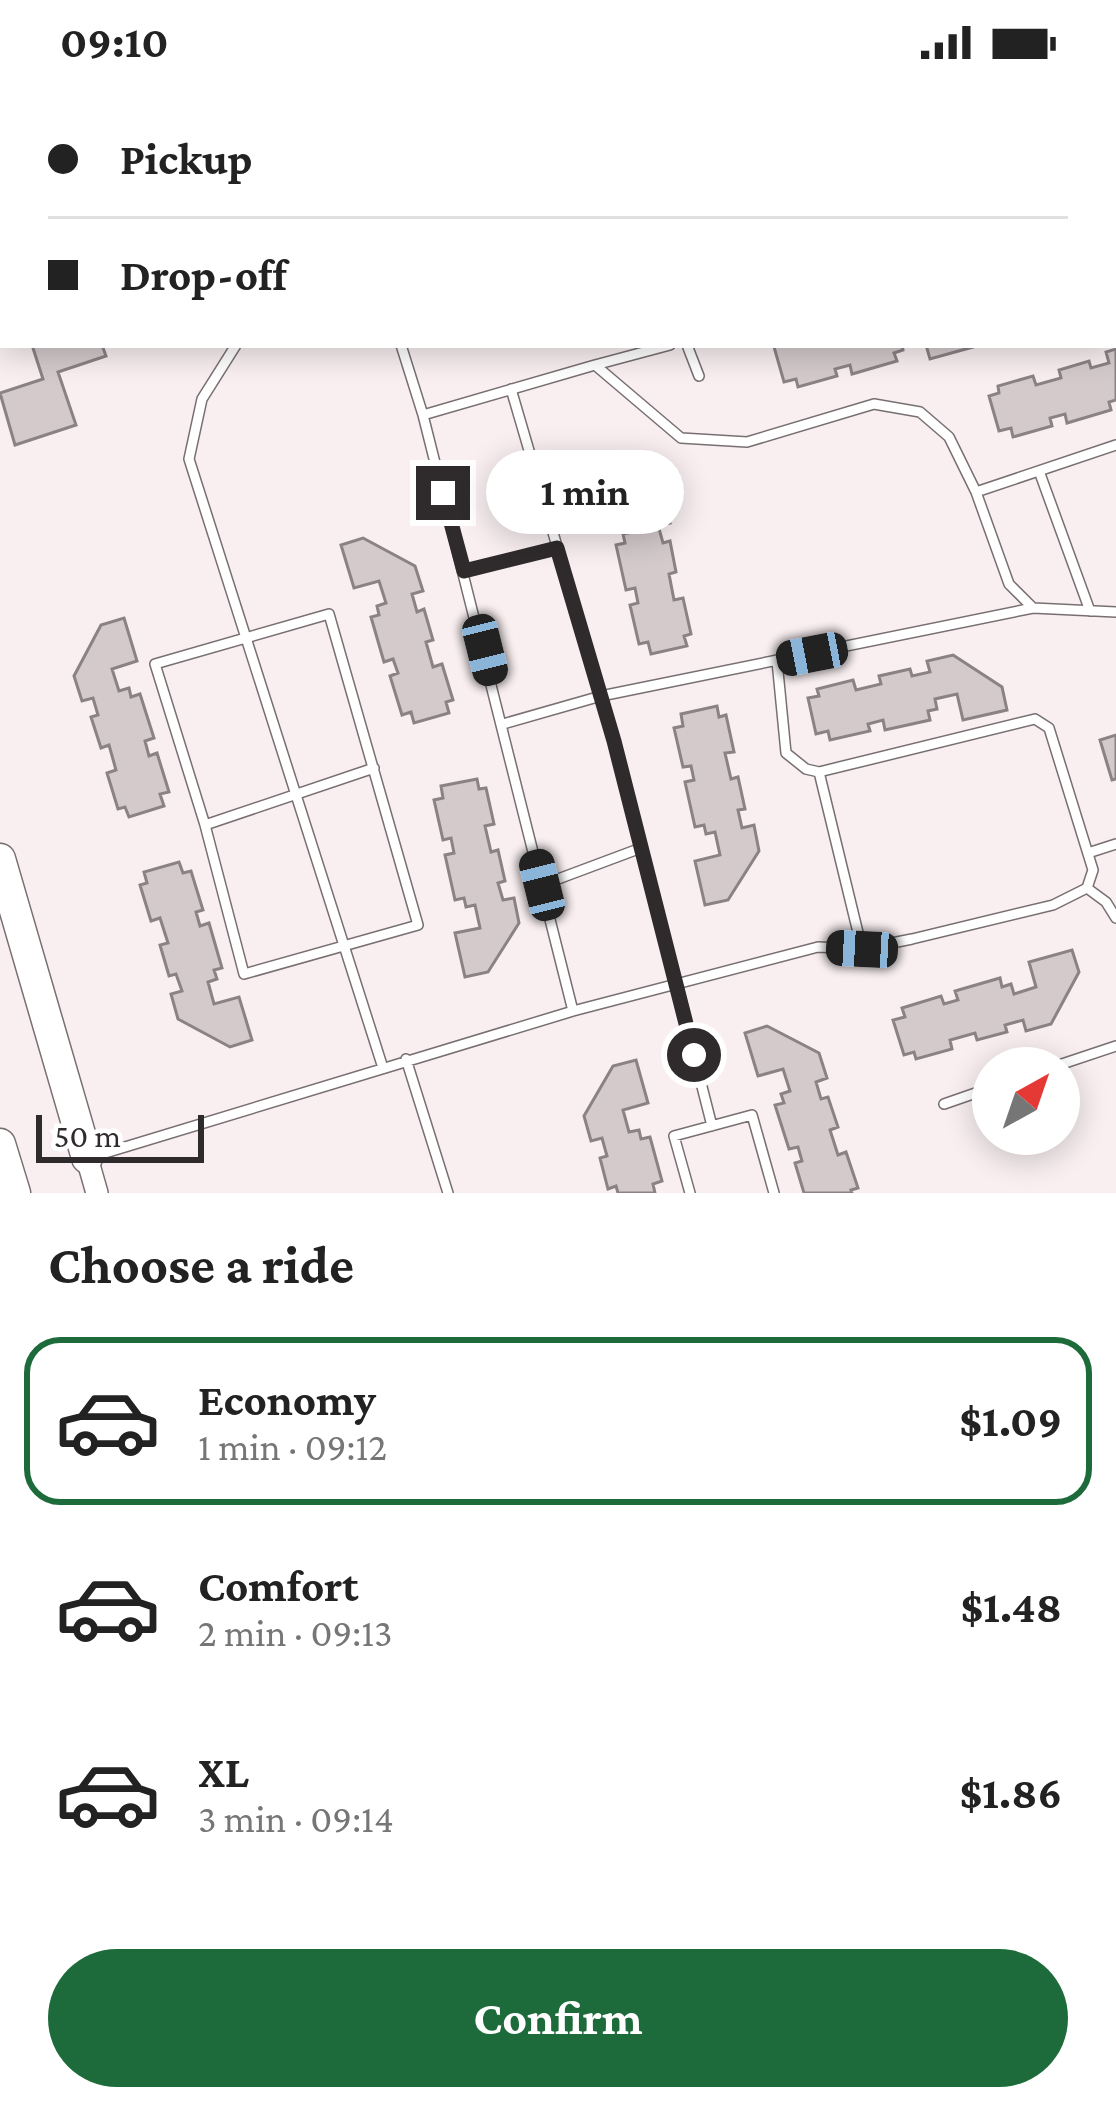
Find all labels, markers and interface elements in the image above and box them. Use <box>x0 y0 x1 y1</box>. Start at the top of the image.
text: 09:10 <box>60 17 169 67</box>
text: Pickup <box>120 134 253 184</box>
text: Drop-off <box>120 250 287 300</box>
callout: 1 min <box>485 451 683 535</box>
route end <box>416 466 470 520</box>
text: 1 min <box>541 470 629 513</box>
car <box>459 611 511 689</box>
car <box>773 629 851 679</box>
car <box>516 846 568 924</box>
car <box>825 929 899 969</box>
route start <box>667 1028 721 1082</box>
north arrow <box>972 1047 1080 1155</box>
map controls <box>972 1047 1080 1155</box>
scale bar <box>36 1109 204 1162</box>
text: 50 m <box>54 1117 121 1154</box>
text: Choose a ride <box>48 1235 354 1295</box>
icon: car <box>54 1367 162 1475</box>
text: Economy <box>198 1375 376 1425</box>
text: $1.09 <box>959 1396 1062 1446</box>
text: 1 min · 09:12 <box>198 1425 387 1468</box>
icon: car <box>54 1553 162 1661</box>
text: Comfort <box>198 1561 359 1611</box>
text: $1.48 <box>960 1582 1062 1632</box>
text: 2 min · 09:13 <box>198 1611 393 1654</box>
icon: car <box>54 1739 162 1847</box>
text: XL <box>198 1747 249 1797</box>
text: $1.86 <box>959 1768 1062 1818</box>
text: 3 min · 09:14 <box>198 1797 394 1840</box>
button: Confirm <box>48 1949 1068 2087</box>

